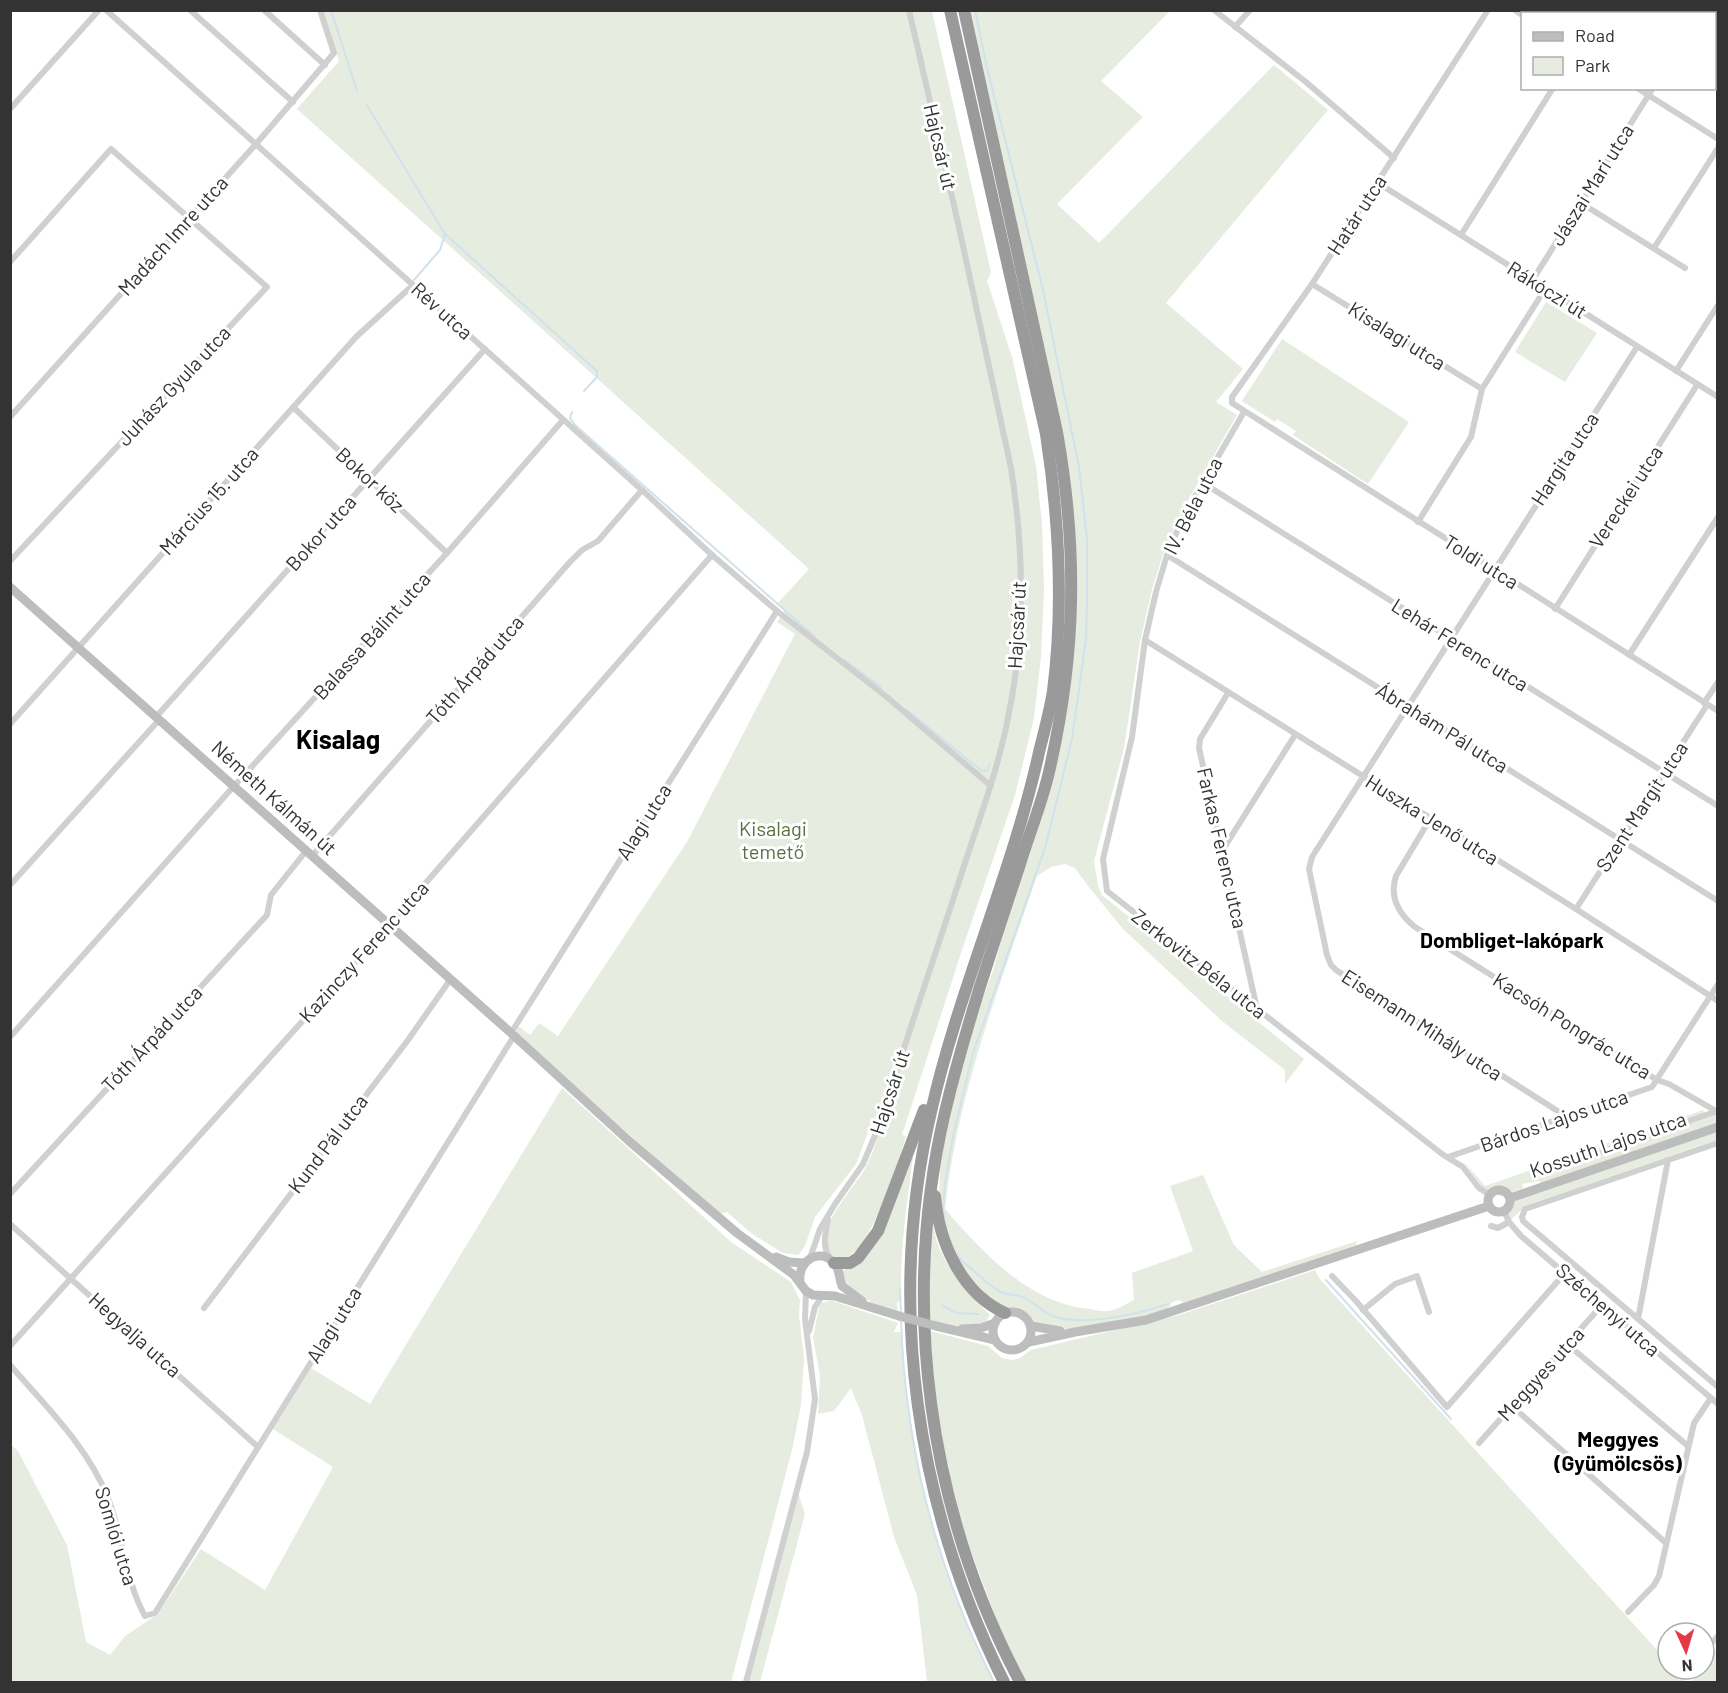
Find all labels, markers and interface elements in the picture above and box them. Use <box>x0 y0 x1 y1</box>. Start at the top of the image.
legend <box>1521 12 1716 90</box>
text: Road <box>1575 24 1615 46</box>
text: Park <box>1575 54 1610 76</box>
street label: Hajcsár út <box>919 101 963 192</box>
street label: Jászai Mari utca <box>1544 119 1638 250</box>
street label: Határ utca <box>1322 170 1391 259</box>
street label: Madách Imre utca <box>112 171 232 300</box>
street label: Rákóczi út <box>1503 255 1592 323</box>
street label: Rév utca <box>407 276 478 344</box>
street label: Kisalagi utca <box>1344 296 1451 375</box>
street label: Juhász Gyula utca <box>112 320 235 450</box>
street label: Hargita utca <box>1525 407 1603 509</box>
street label: Vereckei utca <box>1583 441 1667 552</box>
street label: Március 15. utca <box>154 442 263 559</box>
street label: Bokor köz <box>332 442 410 517</box>
street label: IV. Béla utca <box>1157 453 1227 558</box>
street label: Bokor utca <box>280 490 360 575</box>
street label: Toldi utca <box>1440 529 1523 594</box>
street label: Balassa Bálint utca <box>308 567 435 704</box>
street label: Hajcsár út <box>1002 580 1030 669</box>
street label: Lehár Ferenc utca <box>1388 592 1533 696</box>
street label: Tóth Árpád utca <box>420 610 528 729</box>
street label: Ábrahám Pál utca <box>1372 677 1513 777</box>
district label: Kisalag <box>296 723 380 754</box>
street label: Németh Kálmán út <box>207 735 342 860</box>
street label: Szent Margit utca <box>1590 737 1692 876</box>
street label: Farkas Ferenc utca <box>1193 765 1253 931</box>
street label: Huszka Jenő utca <box>1362 769 1503 870</box>
street label: Alagi utca <box>610 779 676 864</box>
park label: Kisalagi temető <box>739 816 807 863</box>
street label: Kazinczy Ferenc utca <box>293 876 433 1027</box>
street label: Zerkovitz Béla utca <box>1128 903 1272 1023</box>
district label: Dombliget-lakópark <box>1420 927 1604 952</box>
street label: Eisemann Mihály utca <box>1338 963 1507 1085</box>
street label: Kacsóh Pongrác utca <box>1489 967 1656 1084</box>
street label: Tóth Árpád utca <box>96 980 207 1096</box>
street label: Hajcsár út <box>864 1046 914 1137</box>
street label: Bárdos Lajos utca <box>1477 1084 1631 1157</box>
street label: Kund Pál utca <box>282 1089 372 1198</box>
street label: Kossuth Lajos utca <box>1526 1106 1689 1182</box>
street label: Széchenyi utca <box>1552 1257 1666 1361</box>
street label: Alagi utca <box>300 1282 366 1367</box>
street label: Hegyalja utca <box>85 1287 187 1382</box>
street label: Meggyes utca <box>1492 1322 1589 1425</box>
district label: Meggyes (Gyümölcsös) <box>1553 1426 1682 1475</box>
street label: Somlói utca <box>91 1483 143 1588</box>
north arrow <box>1656 1621 1716 1681</box>
text: N <box>1681 1657 1693 1676</box>

